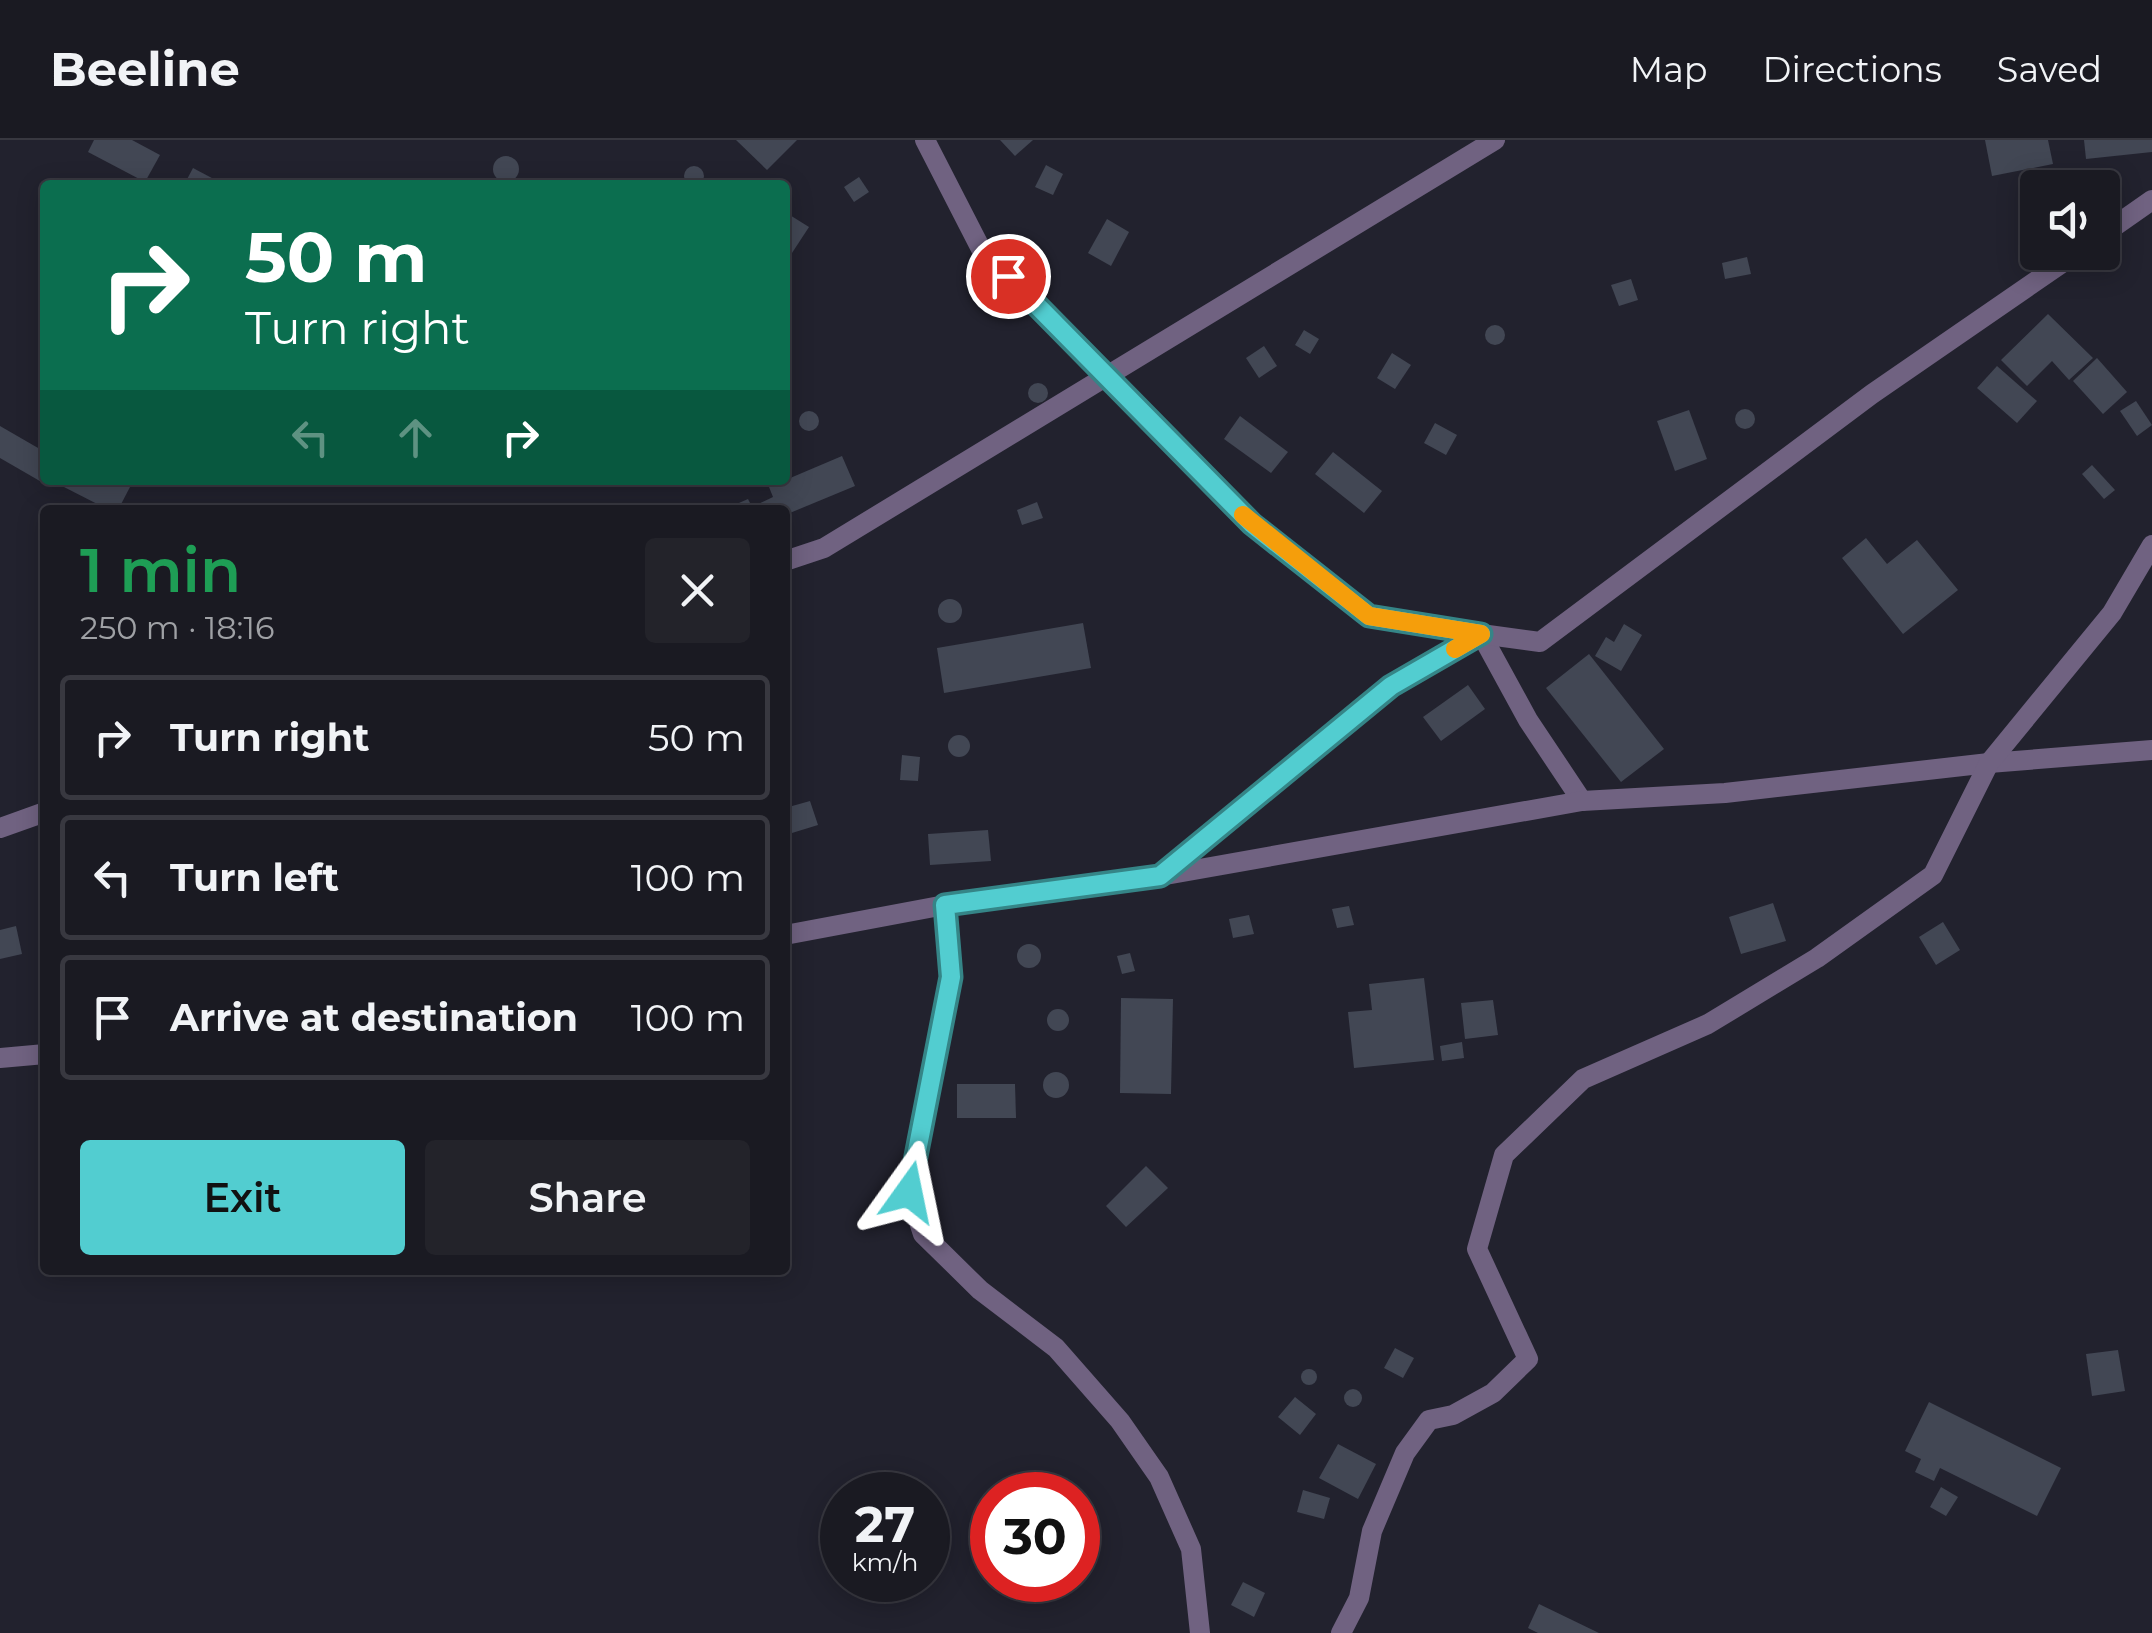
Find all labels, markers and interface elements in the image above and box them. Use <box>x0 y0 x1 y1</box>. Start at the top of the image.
text: Beeline <box>50 40 240 98</box>
text: Map <box>1630 48 1708 91</box>
text: Directions <box>1763 48 1942 91</box>
text: Saved <box>1997 48 2102 91</box>
map controls <box>2020 170 2120 270</box>
button: sound <box>2020 170 2120 270</box>
text: 50 m <box>245 214 427 300</box>
icon: right <box>80 220 210 350</box>
pin <box>966 234 1051 319</box>
icon: arrive <box>981 249 1036 304</box>
text: Turn right <box>245 300 470 355</box>
icon: left <box>283 410 338 465</box>
icon: ahead <box>388 410 443 465</box>
icon: right <box>493 410 548 465</box>
text: 1 min <box>80 534 241 607</box>
button: close <box>645 538 750 643</box>
text: 250 m · 18:16 <box>80 608 274 647</box>
icon: right <box>85 710 140 765</box>
text: Turn right <box>170 714 369 761</box>
text: 50 m <box>648 714 745 761</box>
icon: left <box>85 850 140 905</box>
text: Turn left <box>170 854 339 901</box>
text: 100 m <box>631 854 745 901</box>
icon: arrive <box>85 990 140 1045</box>
text: Arrive at destination <box>170 994 578 1041</box>
text: 100 m <box>631 994 745 1041</box>
button: Exit <box>80 1140 405 1255</box>
button: Share <box>425 1140 750 1255</box>
position arrow <box>857 1140 961 1244</box>
speed limit sign: 30 <box>970 1472 1100 1602</box>
text: 27 <box>855 1494 915 1555</box>
text: km/h <box>852 1547 918 1577</box>

